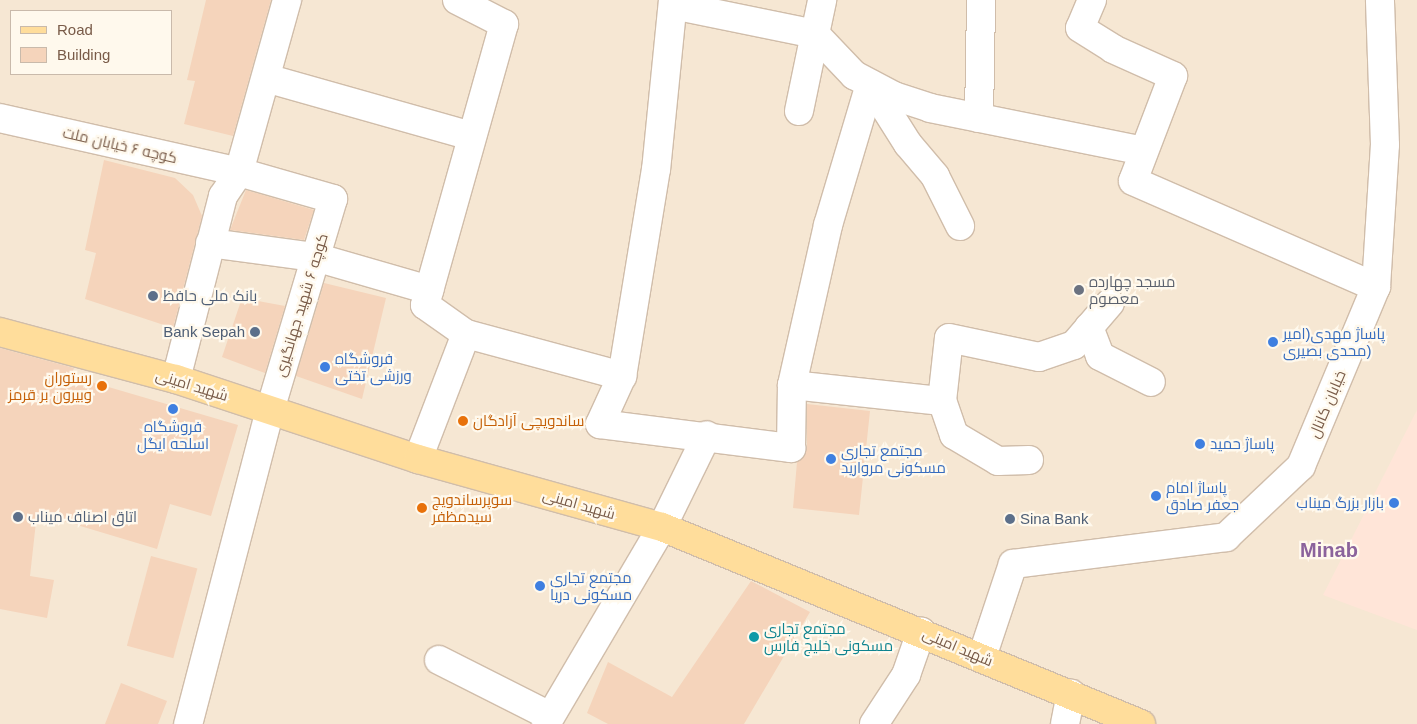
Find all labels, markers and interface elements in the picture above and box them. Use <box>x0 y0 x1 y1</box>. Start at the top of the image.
legend <box>10 10 172 75</box>
text: Road <box>57 21 93 38</box>
text: Building <box>57 46 110 63</box>
street label: کوچه ۶ خیابان ملت <box>61 123 179 167</box>
street label: کوچه ۶ شهید جهانگیری <box>271 231 331 379</box>
place label: مسجد چهارده معصوم <box>1089 272 1175 307</box>
marker: مسجد چهارده معصوم <box>1073 284 1085 296</box>
place label: بانک ملی حافظ <box>163 287 257 305</box>
marker: بانک ملی حافظ <box>147 290 159 302</box>
place label: Bank Sepah <box>163 323 245 341</box>
place label: پاساژ مهدی(امیر محدی بصیری) <box>1283 324 1385 359</box>
marker: Bank Sepah <box>249 326 261 338</box>
marker: پاساژ مهدی(امیر محدی بصیری) <box>1267 336 1279 348</box>
place label: فروشگاه ورزشی تختی <box>335 349 412 384</box>
marker: فروشگاه ورزشی تختی <box>319 361 331 373</box>
street label: شهید امینی <box>154 365 230 405</box>
street label: خیابان کانال <box>1305 367 1349 441</box>
place label: رستوران وبیرون بر قرمز <box>8 368 92 403</box>
marker: رستوران وبیرون بر قرمز <box>96 380 108 392</box>
marker: فروشگاه اسلحه ایگل <box>167 403 179 415</box>
place label: ساندویچی آزادگان <box>473 412 584 430</box>
marker: ساندویچی آزادگان <box>457 415 469 427</box>
place label: فروشگاه اسلحه ایگل <box>137 417 209 452</box>
place label: پاساژ حمید <box>1210 435 1274 453</box>
marker: پاساژ حمید <box>1194 438 1206 450</box>
place label: مجتمع تجاری مسکونی مروارید <box>841 441 946 476</box>
marker: مجتمع تجاری مسکونی مروارید <box>825 453 837 465</box>
place label: پاساژ امام جعفر صادق <box>1166 478 1239 513</box>
street label: شهید امینی <box>541 485 617 523</box>
place label: سوپرساندویچ سیدمظفر <box>432 490 512 525</box>
marker: پاساژ امام جعفر صادق <box>1150 490 1162 502</box>
place label: بازار بزرگ میناب <box>1296 494 1384 512</box>
marker: بازار بزرگ میناب <box>1388 497 1400 509</box>
marker: سوپرساندویچ سیدمظفر <box>416 502 428 514</box>
place label: اتاق اصناف میناب <box>28 508 137 526</box>
place label: Sina Bank <box>1020 510 1088 528</box>
marker: اتاق اصناف میناب <box>12 511 24 523</box>
marker: Sina Bank <box>1004 513 1016 525</box>
district label: Minab <box>1300 538 1358 562</box>
place label: مجتمع تجاری مسکونی دریا <box>550 568 632 603</box>
marker: مجتمع تجاری مسکونی دریا <box>534 580 546 592</box>
place label: مجتمع تجاری مسکونی خلیج فارس <box>764 619 893 654</box>
street label: شهید امینی <box>920 624 996 670</box>
marker: مجتمع تجاری مسکونی خلیج فارس <box>748 631 760 643</box>

